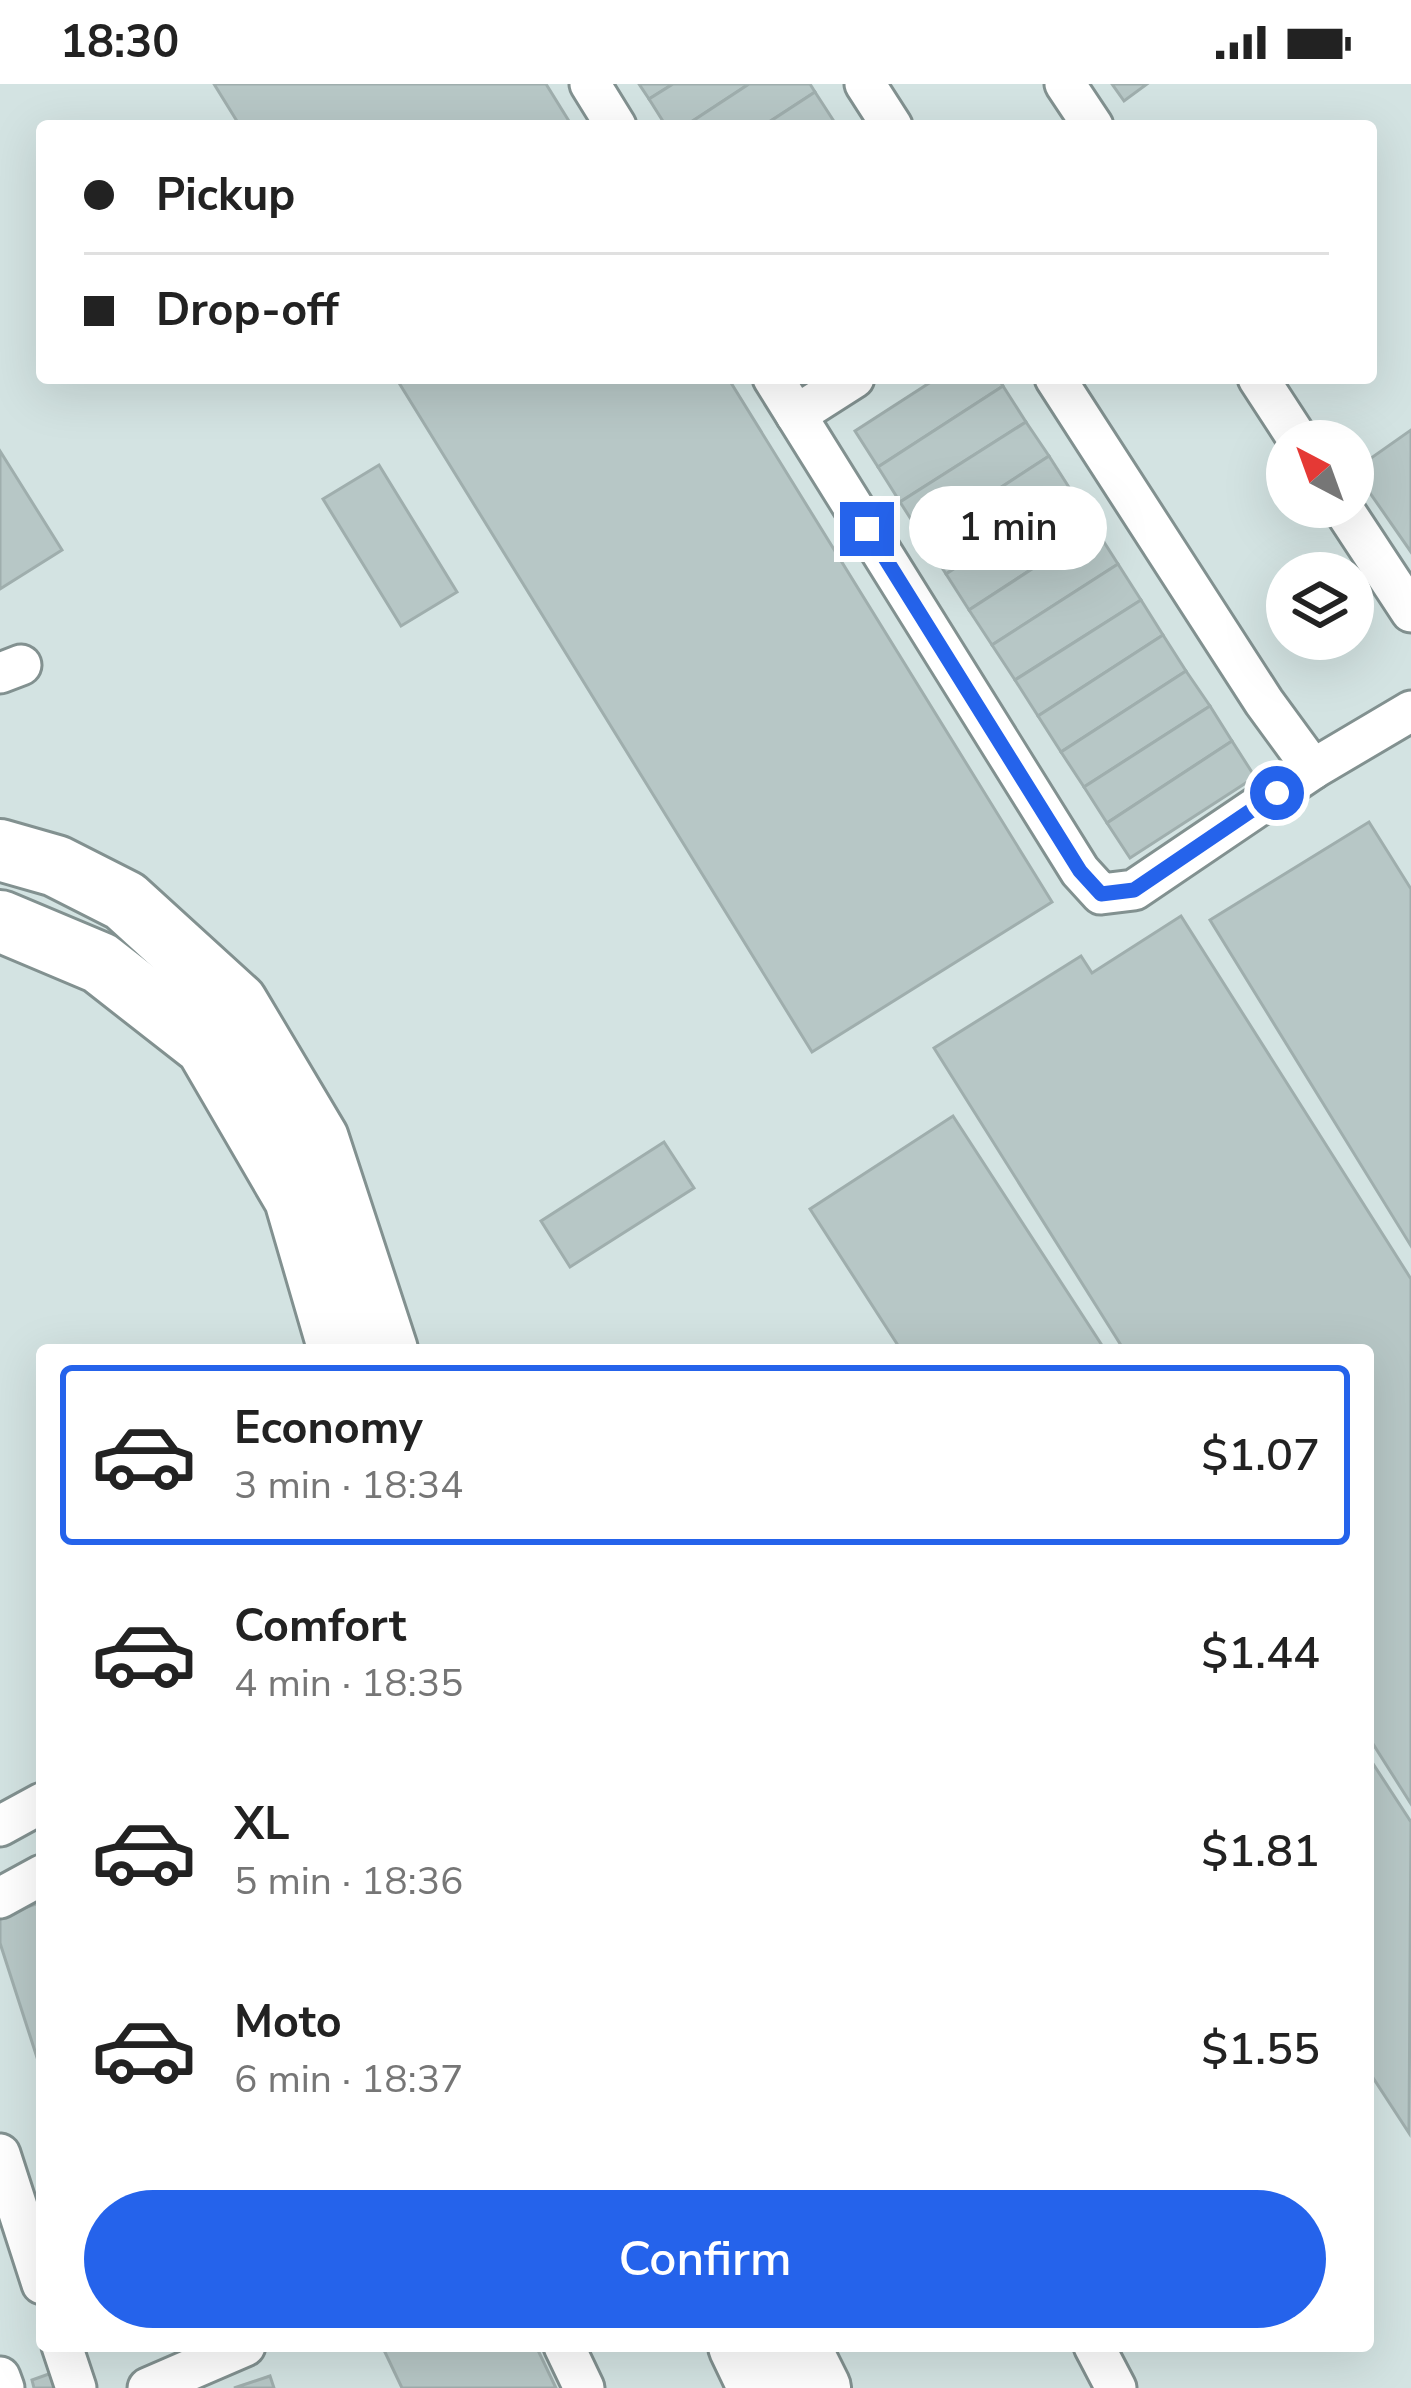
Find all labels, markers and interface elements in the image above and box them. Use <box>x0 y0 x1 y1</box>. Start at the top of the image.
text: 18:30 <box>60 12 179 73</box>
text: Pickup <box>156 165 295 226</box>
text: Drop-off <box>156 280 339 341</box>
north arrow <box>1266 420 1374 528</box>
map controls <box>1266 420 1374 660</box>
callout: 1 min <box>909 487 1107 571</box>
text: 1 min <box>958 501 1058 554</box>
route end <box>840 502 894 556</box>
button: layers <box>1266 552 1374 660</box>
route start <box>1250 766 1304 820</box>
text: Economy <box>234 1398 423 1459</box>
icon: car <box>90 1401 198 1509</box>
text: $1.07 <box>1201 1425 1320 1486</box>
text: 3 min · 18:34 <box>234 1459 463 1512</box>
text: Comfort <box>234 1596 406 1657</box>
icon: car <box>90 1599 198 1707</box>
text: $1.44 <box>1201 1623 1320 1684</box>
text: 4 min · 18:35 <box>234 1657 463 1710</box>
text: XL <box>234 1794 290 1855</box>
icon: car <box>90 1797 198 1905</box>
text: $1.81 <box>1201 1821 1320 1882</box>
text: 5 min · 18:36 <box>234 1855 463 1908</box>
text: Moto <box>234 1992 342 2053</box>
icon: car <box>90 1995 198 2103</box>
text: $1.55 <box>1201 2019 1320 2080</box>
text: 6 min · 18:37 <box>234 2053 463 2106</box>
button: Confirm <box>84 2190 1326 2328</box>

